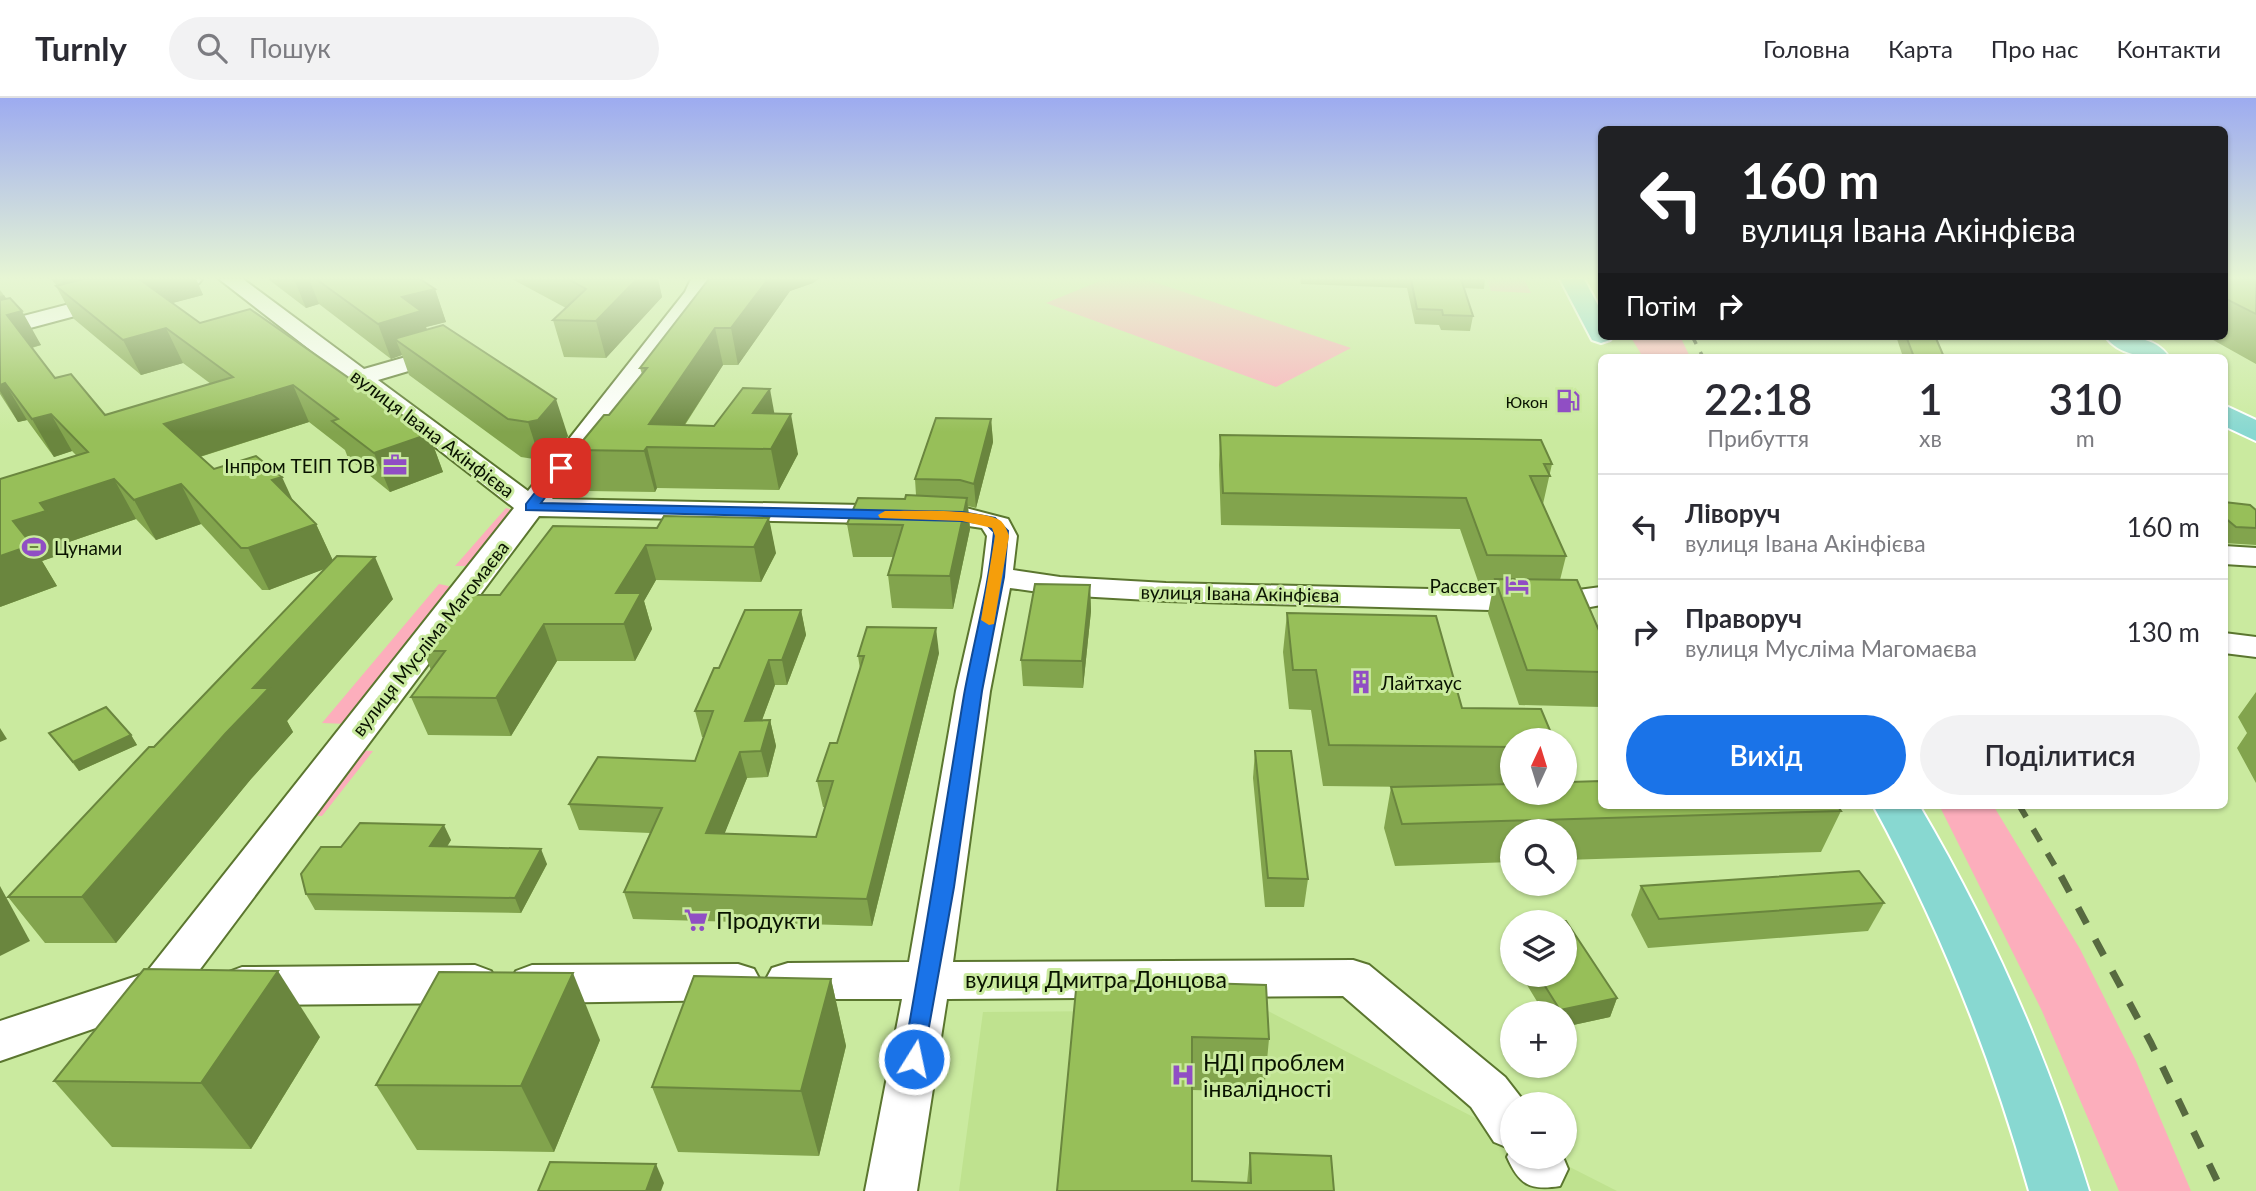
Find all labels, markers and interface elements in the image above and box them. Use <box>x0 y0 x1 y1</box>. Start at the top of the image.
search box <box>169 17 659 80</box>
text: Turnly <box>35 28 127 68</box>
icon: search <box>193 29 231 67</box>
text: Пошук <box>249 32 331 64</box>
text: Головна <box>1763 34 1850 63</box>
text: Карта <box>1888 34 1953 63</box>
text: Про нас <box>1991 34 2078 63</box>
text: Контакти <box>2116 34 2221 63</box>
text: 160 m <box>1741 151 1879 209</box>
icon: left <box>1626 154 1717 245</box>
text: вулиця Івана Акінфієва <box>1741 210 2076 249</box>
icon: right <box>1711 287 1749 325</box>
text: Потім <box>1626 290 1697 322</box>
street label: вулиця Івана Акінфієва <box>347 364 519 502</box>
text: 22:18 <box>1704 374 1812 424</box>
text: 1 <box>1918 374 1943 424</box>
text: 310 <box>2049 374 2122 424</box>
fuel station icon: Юкон <box>1554 387 1582 415</box>
place label: Юкон <box>1505 392 1548 411</box>
text: Прибуття <box>1707 424 1809 452</box>
text: хв <box>1919 424 1942 452</box>
text: m <box>2076 424 2095 452</box>
pin <box>531 438 591 498</box>
icon: arrive <box>542 449 580 487</box>
office icon: Інпром ТЕІП ТОВ <box>381 451 409 479</box>
place label: Інпром ТЕІП ТОВ <box>224 454 375 477</box>
text: Ліворуч <box>1685 497 1781 529</box>
icon: left <box>1626 508 1664 546</box>
text: 160 m <box>2127 511 2200 543</box>
text: вулиця Івана Акінфієва <box>1685 529 1926 557</box>
sports icon: Цунами <box>20 533 48 561</box>
place label: Цунами <box>54 536 122 559</box>
street label: вулиця Мусліма Магомаєва <box>347 536 513 740</box>
hotel icon: Рассвет <box>1503 571 1531 599</box>
place label: Рассвет <box>1430 574 1497 597</box>
street label: вулиця Івана Акінфієва <box>1140 580 1340 606</box>
text: Праворуч <box>1685 602 1802 634</box>
icon: right <box>1626 613 1664 651</box>
text: 130 m <box>2127 616 2200 648</box>
text: вулиця Мусліма Магомаєва <box>1685 634 1977 662</box>
building icon: Лайтхаус <box>1347 668 1375 696</box>
place label: Лайтхаус <box>1380 671 1462 694</box>
button: Вихід <box>1626 715 1906 795</box>
button: Поділитися <box>1920 715 2200 795</box>
north arrow <box>1500 728 1577 805</box>
map controls <box>1500 728 1577 1169</box>
button: search <box>1500 819 1577 896</box>
supermarket icon: Продукти <box>682 906 710 934</box>
place label: Продукти <box>716 906 821 934</box>
button: layers <box>1500 910 1577 987</box>
street label: вулиця Дмитра Донцова <box>965 965 1227 993</box>
button: + <box>1500 1001 1577 1078</box>
position arrow <box>877 1022 951 1096</box>
place label: НДІ проблем інвалідності <box>1203 1048 1345 1102</box>
hospital icon: НДІ проблем інвалідності <box>1169 1061 1197 1089</box>
button: − <box>1500 1092 1577 1169</box>

